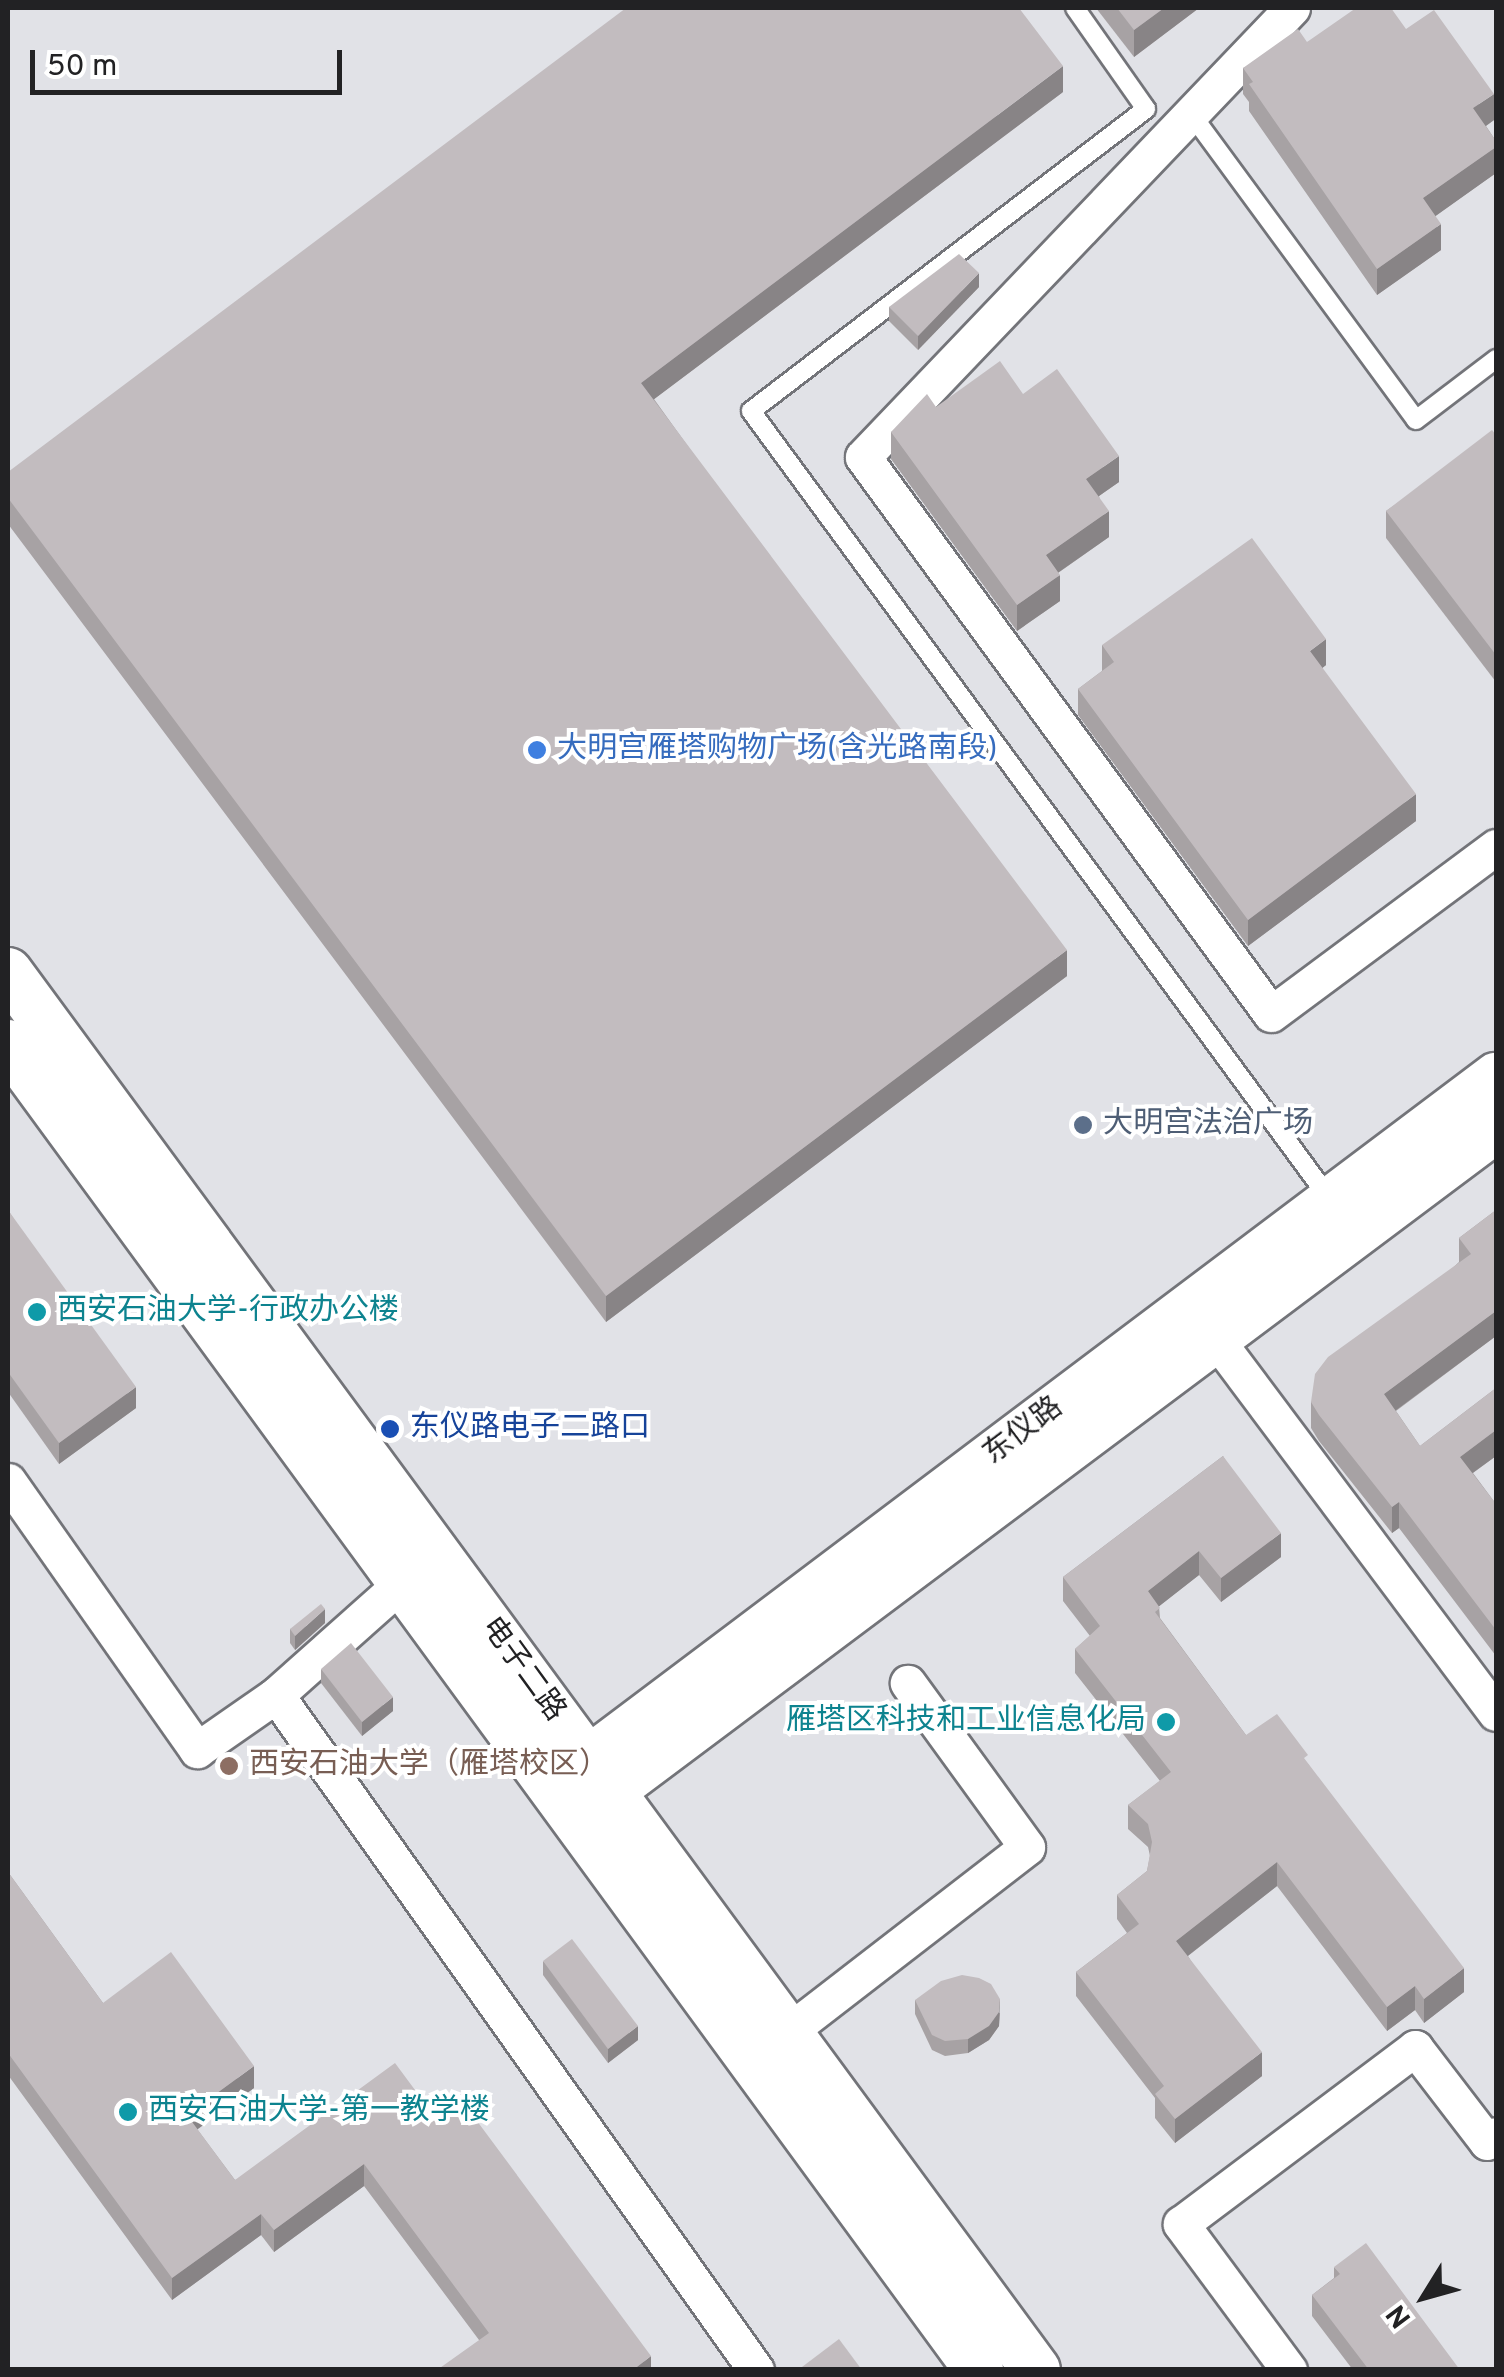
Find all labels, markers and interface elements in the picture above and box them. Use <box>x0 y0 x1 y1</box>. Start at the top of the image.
scale bar <box>35 30 348 92</box>
text: 50 m <box>47 49 117 86</box>
place label: 大明宫雁塔购物广场(含光路南段) <box>557 732 998 768</box>
marker: 大明宫雁塔购物广场(含光路南段) <box>526 739 548 761</box>
place label: 大明宫法治广场 <box>1103 1107 1313 1143</box>
marker: 大明宫法治广场 <box>1072 1114 1094 1136</box>
place label: 西安石油大学-行政办公楼 <box>57 1294 399 1330</box>
marker: 西安石油大学-行政办公楼 <box>26 1301 48 1323</box>
street label: 东仪路 <box>977 1391 1071 1473</box>
place label: 东仪路电子二路口 <box>410 1411 650 1447</box>
marker: 东仪路电子二路口 <box>379 1418 401 1440</box>
street label: 电子二路 <box>472 1611 572 1729</box>
place label: 雁塔区科技和工业信息化局 <box>786 1704 1146 1740</box>
marker: 雁塔区科技和工业信息化局 <box>1155 1711 1177 1733</box>
place label: 西安石油大学（雁塔校区） <box>249 1748 609 1784</box>
marker: 西安石油大学（雁塔校区） <box>218 1755 240 1777</box>
place label: 西安石油大学-第一教学楼 <box>148 2094 490 2130</box>
marker: 西安石油大学-第一教学楼 <box>117 2101 139 2123</box>
north arrow <box>1374 2247 1474 2347</box>
text: N <box>1380 2296 1420 2334</box>

